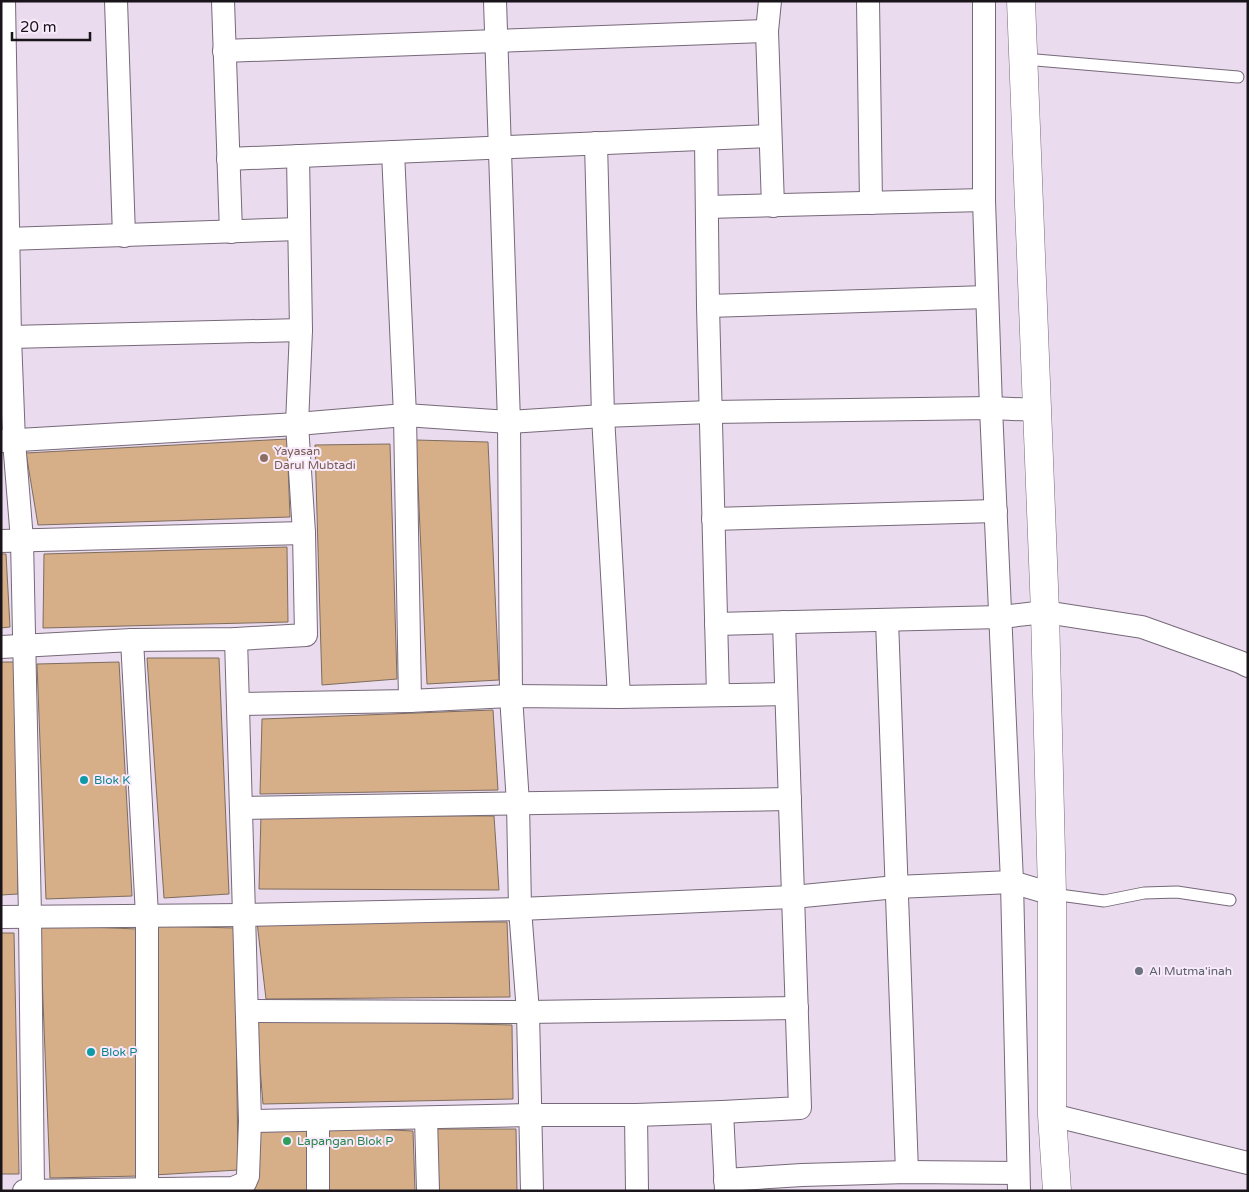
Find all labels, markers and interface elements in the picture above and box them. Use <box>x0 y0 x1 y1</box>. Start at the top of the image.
scale bar <box>12 10 90 42</box>
text: 20 m <box>20 18 57 36</box>
place label: Yayasan Darul Mubtadi <box>274 444 356 472</box>
marker: Yayasan Darul Mubtadi <box>258 452 270 464</box>
place label: Blok K <box>94 773 130 787</box>
marker: Blok K <box>78 774 90 786</box>
place label: Al Mutma'inah <box>1149 964 1232 978</box>
marker: Al Mutma'inah <box>1133 965 1145 977</box>
place label: Blok P <box>101 1045 137 1059</box>
marker: Blok P <box>85 1046 97 1058</box>
place label: Lapangan Blok P <box>297 1134 393 1148</box>
marker: Lapangan Blok P <box>281 1135 293 1147</box>

